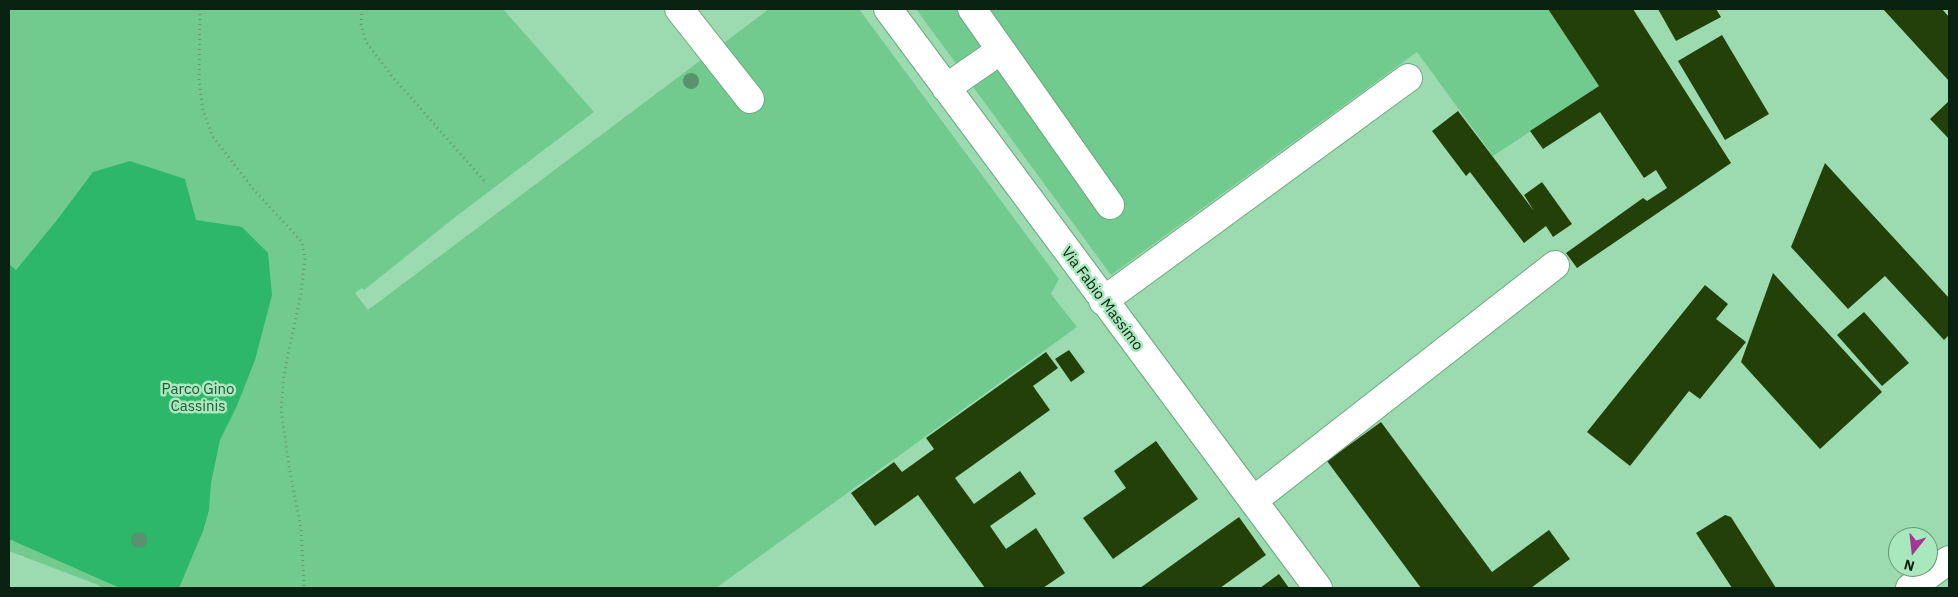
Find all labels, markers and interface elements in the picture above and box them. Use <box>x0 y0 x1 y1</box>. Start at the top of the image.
street label: Via Fabio Massimo <box>1057 244 1147 354</box>
park label: Parco Gino Cassinis <box>162 381 234 416</box>
north arrow <box>1888 527 1938 577</box>
text: N <box>1902 555 1917 576</box>

